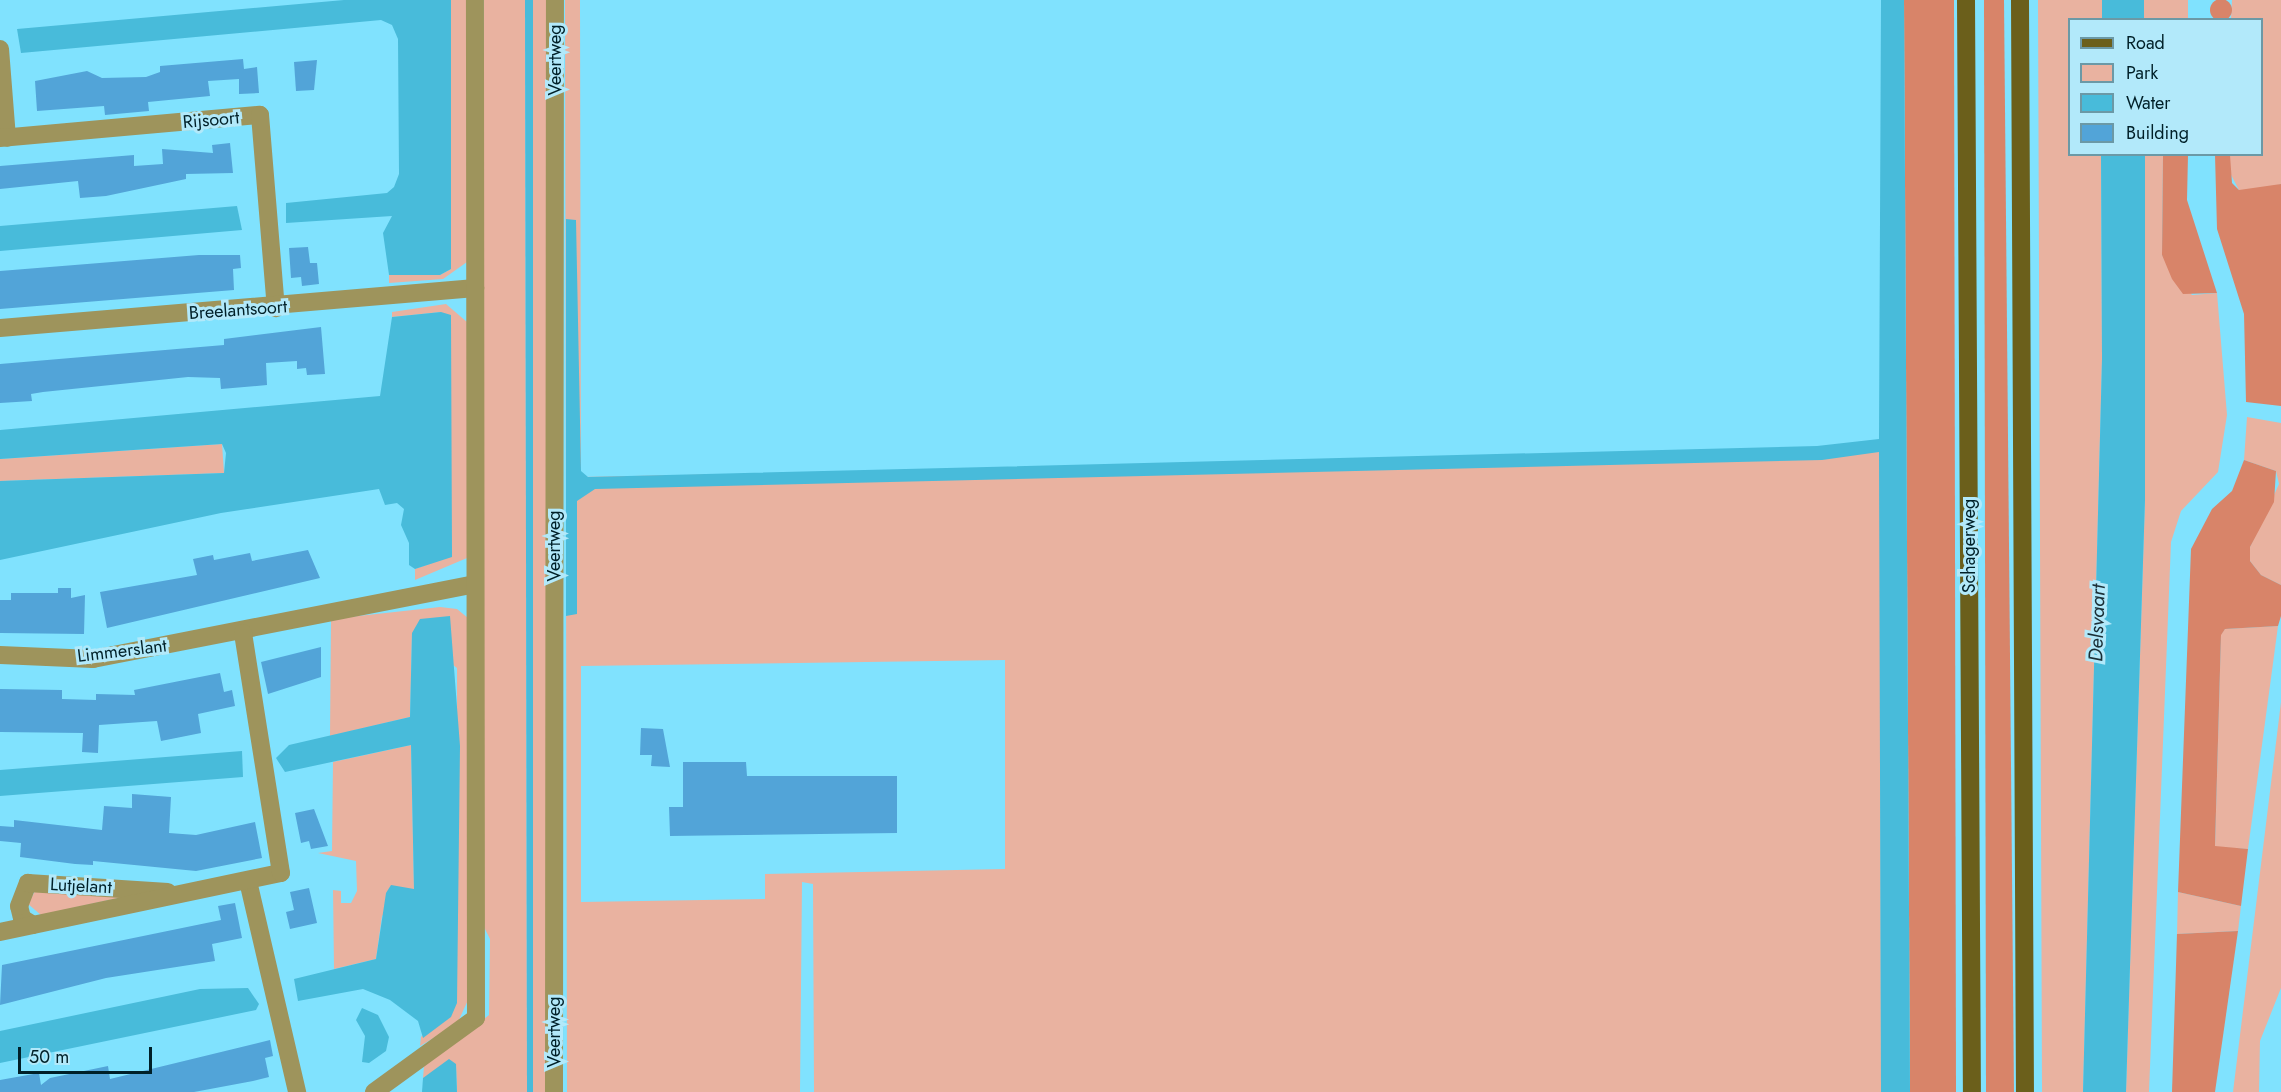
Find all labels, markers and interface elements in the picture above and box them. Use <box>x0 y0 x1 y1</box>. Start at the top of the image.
legend <box>2068 18 2263 156</box>
street label: Veertweg <box>544 25 566 95</box>
text: Road <box>2126 30 2165 56</box>
text: Park <box>2126 60 2158 86</box>
text: Water <box>2126 90 2170 116</box>
street label: Rijsoort <box>182 107 240 133</box>
text: Building <box>2126 120 2189 146</box>
street label: Breelantsoort <box>188 296 288 324</box>
street label: Schagerweg <box>1958 499 1980 593</box>
street label: Veertweg <box>543 511 565 581</box>
water label: Delsvaart <box>2084 584 2110 662</box>
street label: Limmerslant <box>76 635 168 667</box>
street label: Lutjelant <box>50 874 112 898</box>
street label: Veertweg <box>543 997 565 1067</box>
scale bar <box>21 1035 154 1073</box>
text: 50 m <box>29 1044 69 1070</box>

